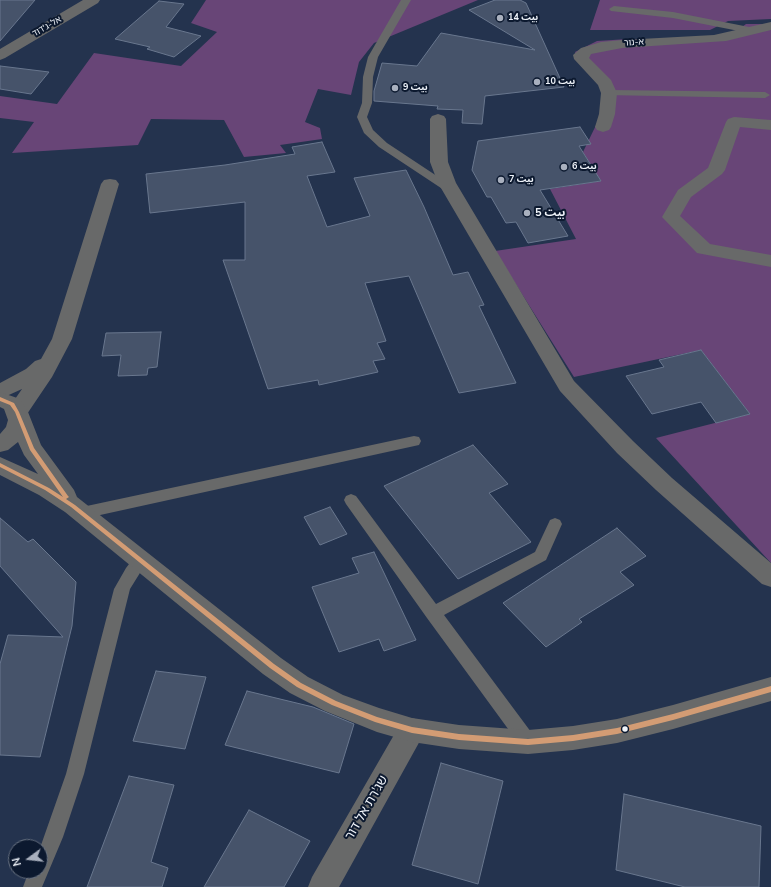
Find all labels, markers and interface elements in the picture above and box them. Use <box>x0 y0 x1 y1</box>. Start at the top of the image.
marker: بيت 14 <box>495 13 505 23</box>
place label: بيت 14 <box>508 13 538 23</box>
street label: אל-ג'דוד <box>30 14 64 40</box>
street label: א-נור <box>624 37 644 49</box>
marker: بيت 10 <box>532 77 542 87</box>
place label: بيت 10 <box>545 77 575 87</box>
marker: بيت 9 <box>390 83 400 93</box>
place label: بيت 9 <box>403 83 428 93</box>
marker: بيت 6 <box>559 162 569 172</box>
place label: بيت 6 <box>572 162 597 172</box>
marker: بيت 7 <box>496 175 506 185</box>
place label: بيت 7 <box>509 175 534 185</box>
place label: بيت 5 <box>535 206 565 220</box>
marker: بيت 5 <box>522 208 532 218</box>
unlabelled marker <box>620 724 630 734</box>
street label: שג'רת אל דור <box>342 773 392 843</box>
north arrow <box>8 839 48 879</box>
text: N <box>9 856 25 868</box>

